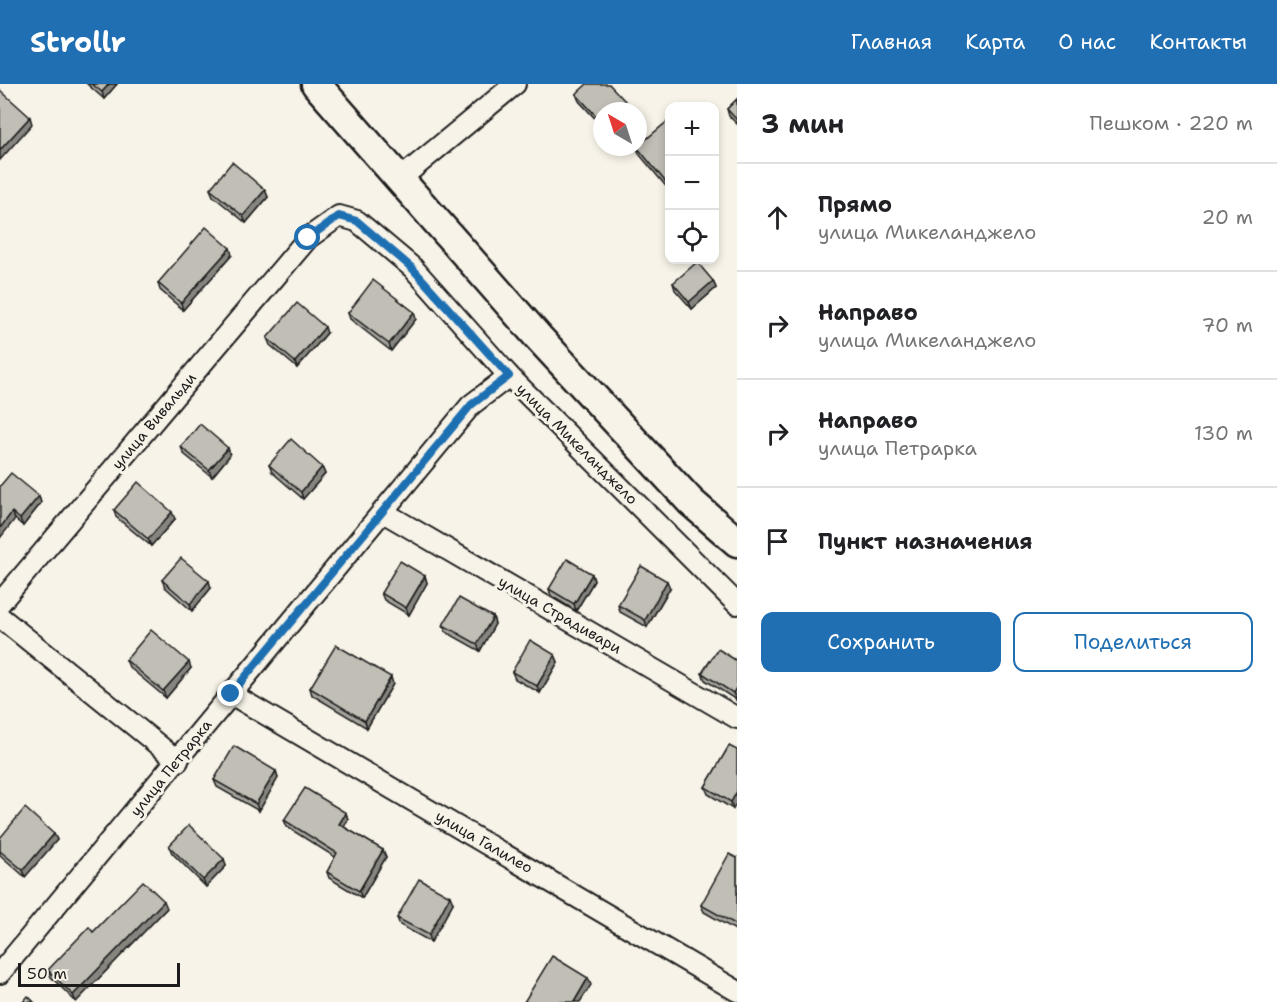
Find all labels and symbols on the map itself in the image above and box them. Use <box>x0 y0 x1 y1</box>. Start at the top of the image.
north arrow <box>593 102 647 156</box>
route start <box>294 224 320 250</box>
street label: улица Вивальди <box>107 368 201 474</box>
street label: улица Микеланджело <box>512 379 642 509</box>
street label: улица Страдивари <box>495 572 625 659</box>
route end <box>217 680 243 706</box>
street label: улица Петрарка <box>126 715 217 821</box>
street label: улица Галилео <box>432 806 536 878</box>
scale bar <box>18 960 180 988</box>

